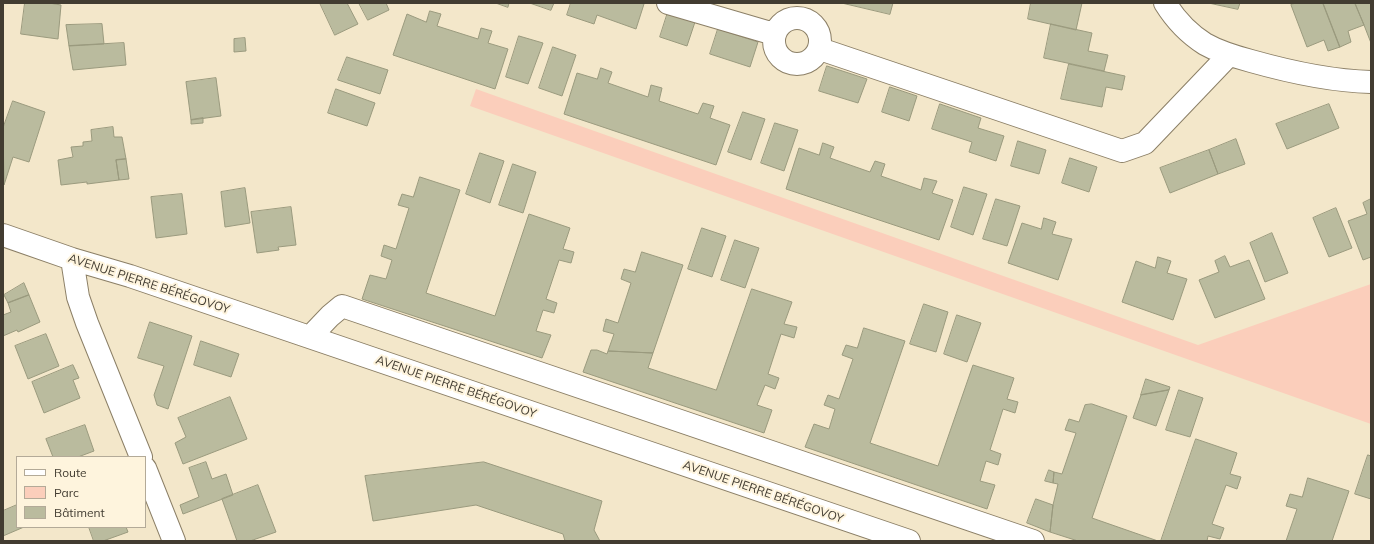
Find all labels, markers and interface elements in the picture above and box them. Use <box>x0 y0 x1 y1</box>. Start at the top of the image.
street label: AVENUE PIERRE BÉRÉGOVOY <box>66 251 232 317</box>
street label: AVENUE PIERRE BÉRÉGOVOY <box>374 353 538 421</box>
legend <box>16 456 146 528</box>
street label: AVENUE PIERRE BÉRÉGOVOY <box>681 458 845 526</box>
text: Route <box>54 465 87 480</box>
text: Parc <box>54 485 79 500</box>
text: Bâtiment <box>54 505 105 520</box>

